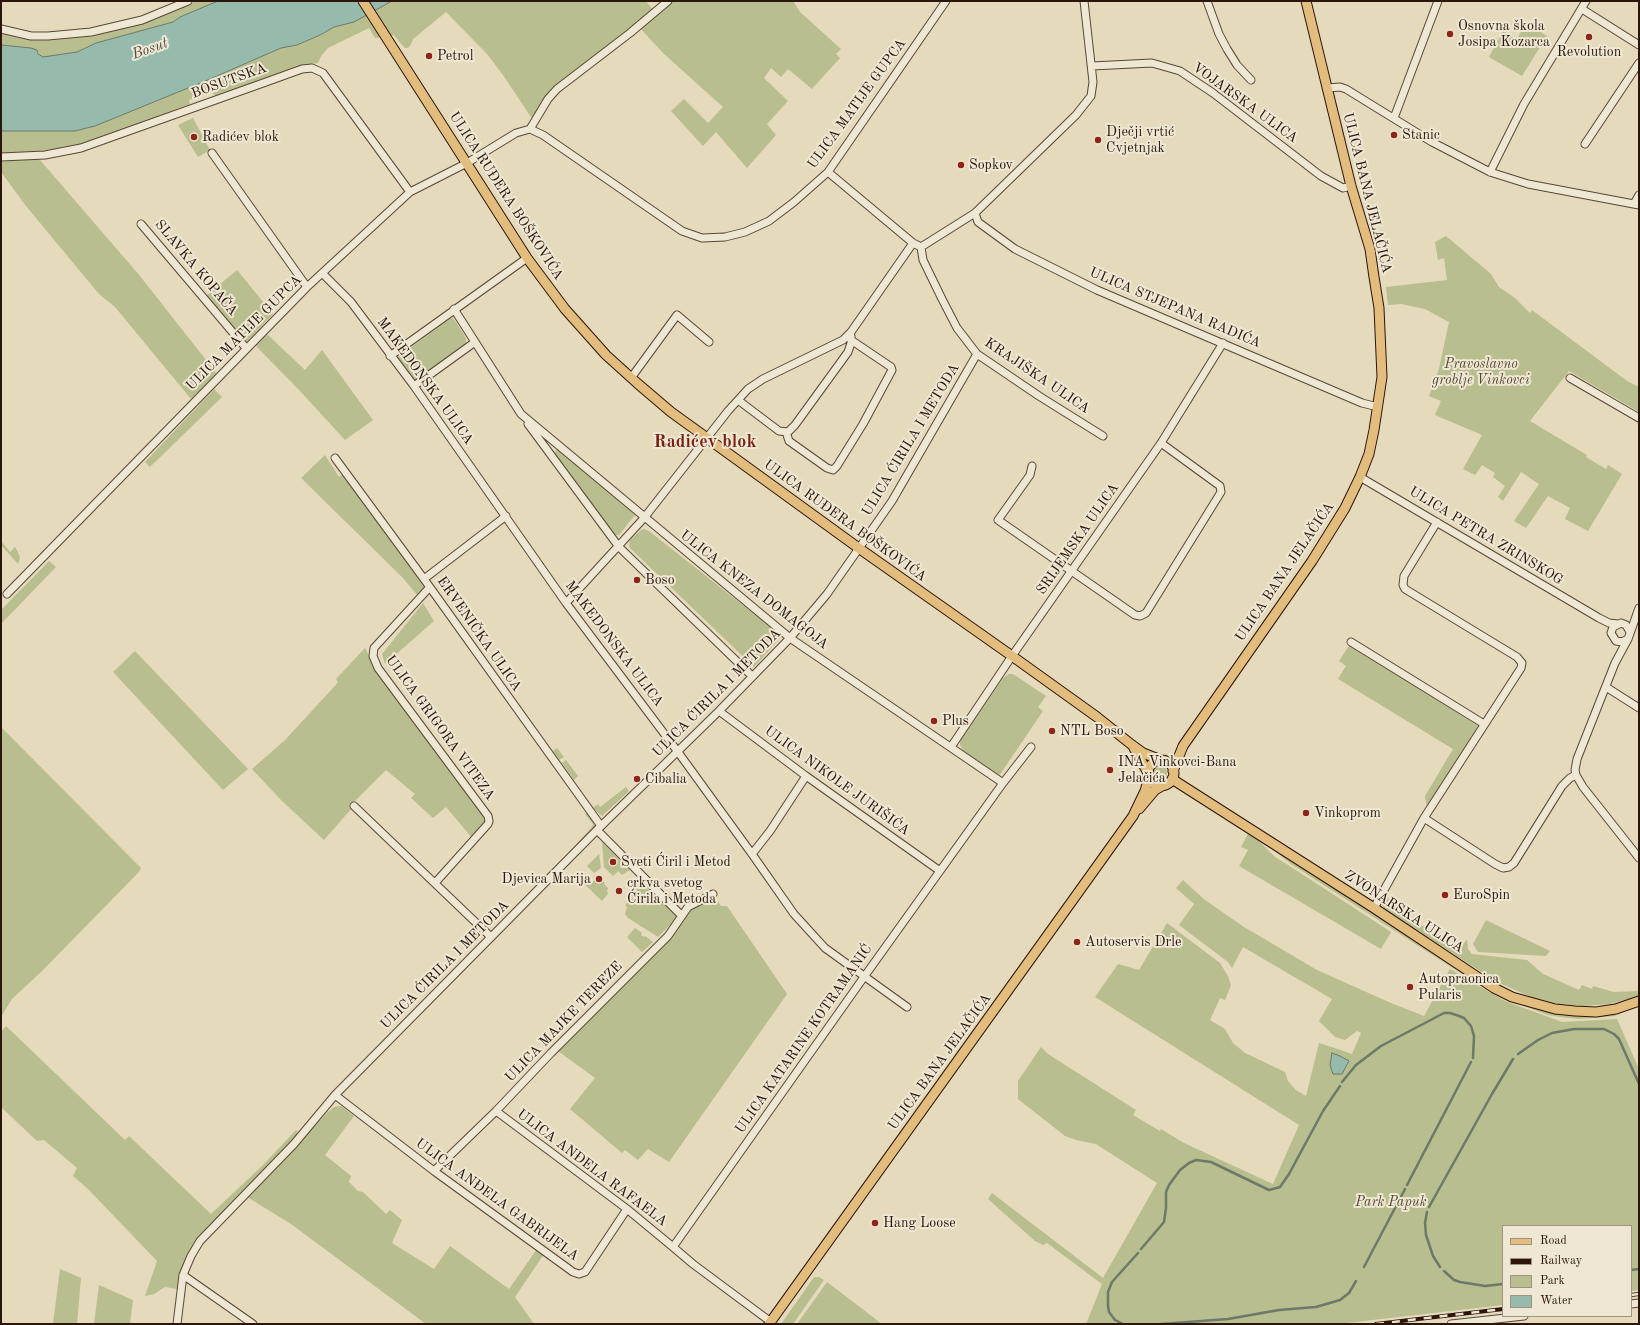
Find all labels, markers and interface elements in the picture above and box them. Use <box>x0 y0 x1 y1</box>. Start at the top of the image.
place label: Osnovna škola Josipa Kozarca <box>1458 18 1550 50</box>
marker: Osnovna škola Josipa Kozarca <box>1445 29 1455 39</box>
marker: Revolution <box>1584 32 1594 42</box>
water label: Bosut <box>130 34 170 64</box>
street label: ULICA MATIJE GUPCA <box>804 36 910 172</box>
place label: Revolution <box>1557 44 1621 60</box>
place label: Petrol <box>437 48 474 64</box>
marker: Petrol <box>424 51 434 61</box>
street label: VOJARSKA ULICA <box>1189 59 1301 147</box>
street label: BOSUTSKA <box>189 60 269 102</box>
street label: ULICA RUĐERA BOŠKOVIĆA <box>445 109 567 283</box>
street label: ULICA BANA JELAČIĆA <box>1339 111 1395 275</box>
place label: Dječji vrtić Cvjetnjak <box>1106 124 1174 156</box>
place label: Stanic <box>1402 127 1440 143</box>
place label: Radićev blok <box>202 129 279 145</box>
marker: Stanic <box>1389 130 1399 140</box>
marker: Radićev blok <box>189 132 199 142</box>
marker: Dječji vrtić Cvjetnjak <box>1093 135 1103 145</box>
place label: Sopkov <box>969 157 1013 173</box>
marker: Sopkov <box>956 160 966 170</box>
street label: SLAVKA KOPAČA <box>151 217 241 319</box>
street label: ULICA STJEPANA RADIĆA <box>1087 264 1263 352</box>
street label: ULICA MATIJE GUPCA <box>183 272 305 394</box>
street label: MAKEDONSKA ULICA <box>373 314 477 448</box>
street label: KRAJIŠKA ULICA <box>981 335 1093 417</box>
park label: Pravoslavno groblje Vinkovci <box>1432 356 1530 388</box>
street label: ULICA ĆIRILA I METODA <box>859 361 963 519</box>
district label: Radićev blok <box>654 431 756 453</box>
street label: ULICA RUĐERA BOŠKOVIĆA <box>760 456 930 586</box>
street label: SRIJEMSKA ULICA <box>1033 480 1123 598</box>
street label: ULICA PETRA ZRINSKOG <box>1406 483 1566 589</box>
street label: ULICA BANA JELAČIĆA <box>1232 499 1338 645</box>
street label: ULICA KNEZA DOMAGOJA <box>677 527 831 653</box>
place label: Boso <box>645 572 675 588</box>
street label: ERVENIČKA ULICA <box>433 573 525 695</box>
marker: Boso <box>632 575 642 585</box>
street label: MAKEDONSKA ULICA <box>561 578 667 710</box>
street label: ULICA ĆIRILA I METODA <box>649 625 785 761</box>
street label: ULICA GRIGORA VITEZA <box>382 652 498 804</box>
place label: Plus <box>942 713 969 729</box>
marker: Plus <box>929 716 939 726</box>
street label: ULICA NIKOLE JURIŠIĆA <box>761 723 913 839</box>
place label: NTL Boso <box>1060 723 1124 739</box>
marker: NTL Boso <box>1047 726 1057 736</box>
place label: INA Vinkovci-Bana Jelačića <box>1118 754 1236 786</box>
marker: INA Vinkovci-Bana Jelačića <box>1105 765 1115 775</box>
place label: Cibalia <box>645 771 687 787</box>
marker: Cibalia <box>632 774 642 784</box>
place label: Vinkoprom <box>1314 805 1381 821</box>
marker: Vinkoprom <box>1301 808 1311 818</box>
place label: Sveti Ćiril i Metod <box>621 854 731 870</box>
marker: Sveti Ćiril i Metod <box>608 857 618 867</box>
street label: ZVONARSKA ULICA <box>1341 867 1467 957</box>
place label: Djevica Marija <box>501 871 591 887</box>
marker: Djevica Marija <box>594 874 604 884</box>
place label: crkva svetog Ćirila i Metoda <box>627 875 716 908</box>
marker: crkva svetog Ćirila i Metoda <box>614 886 624 896</box>
place label: EuroSpin <box>1453 887 1510 903</box>
marker: EuroSpin <box>1440 890 1450 900</box>
street label: ULICA ĆIRILA I METODA <box>377 897 513 1033</box>
place label: Autoservis Drle <box>1085 934 1181 950</box>
marker: Autoservis Drle <box>1072 937 1082 947</box>
street label: ULICA KATARINE KOTRAMANIĆ <box>732 941 876 1137</box>
street label: ULICA MAJKE TEREZE <box>502 958 626 1086</box>
place label: Autopraonica Pularis <box>1418 971 1499 1004</box>
marker: Autopraonica Pularis <box>1405 982 1415 992</box>
street label: ULICA BANA JELAČIĆA <box>885 990 995 1134</box>
street label: ULICA ANĐELA RAFAELA <box>513 1106 671 1230</box>
street label: ULICA ANĐELA GABRIJELA <box>412 1135 582 1265</box>
park label: Park Papuk <box>1355 1194 1427 1210</box>
place label: Hang Loose <box>883 1215 956 1231</box>
marker: Hang Loose <box>870 1218 880 1228</box>
legend <box>1502 1225 1632 1317</box>
text: Road <box>1540 1235 1567 1247</box>
text: Railway <box>1540 1255 1582 1267</box>
text: Park <box>1540 1275 1565 1287</box>
text: Water <box>1540 1295 1572 1307</box>

